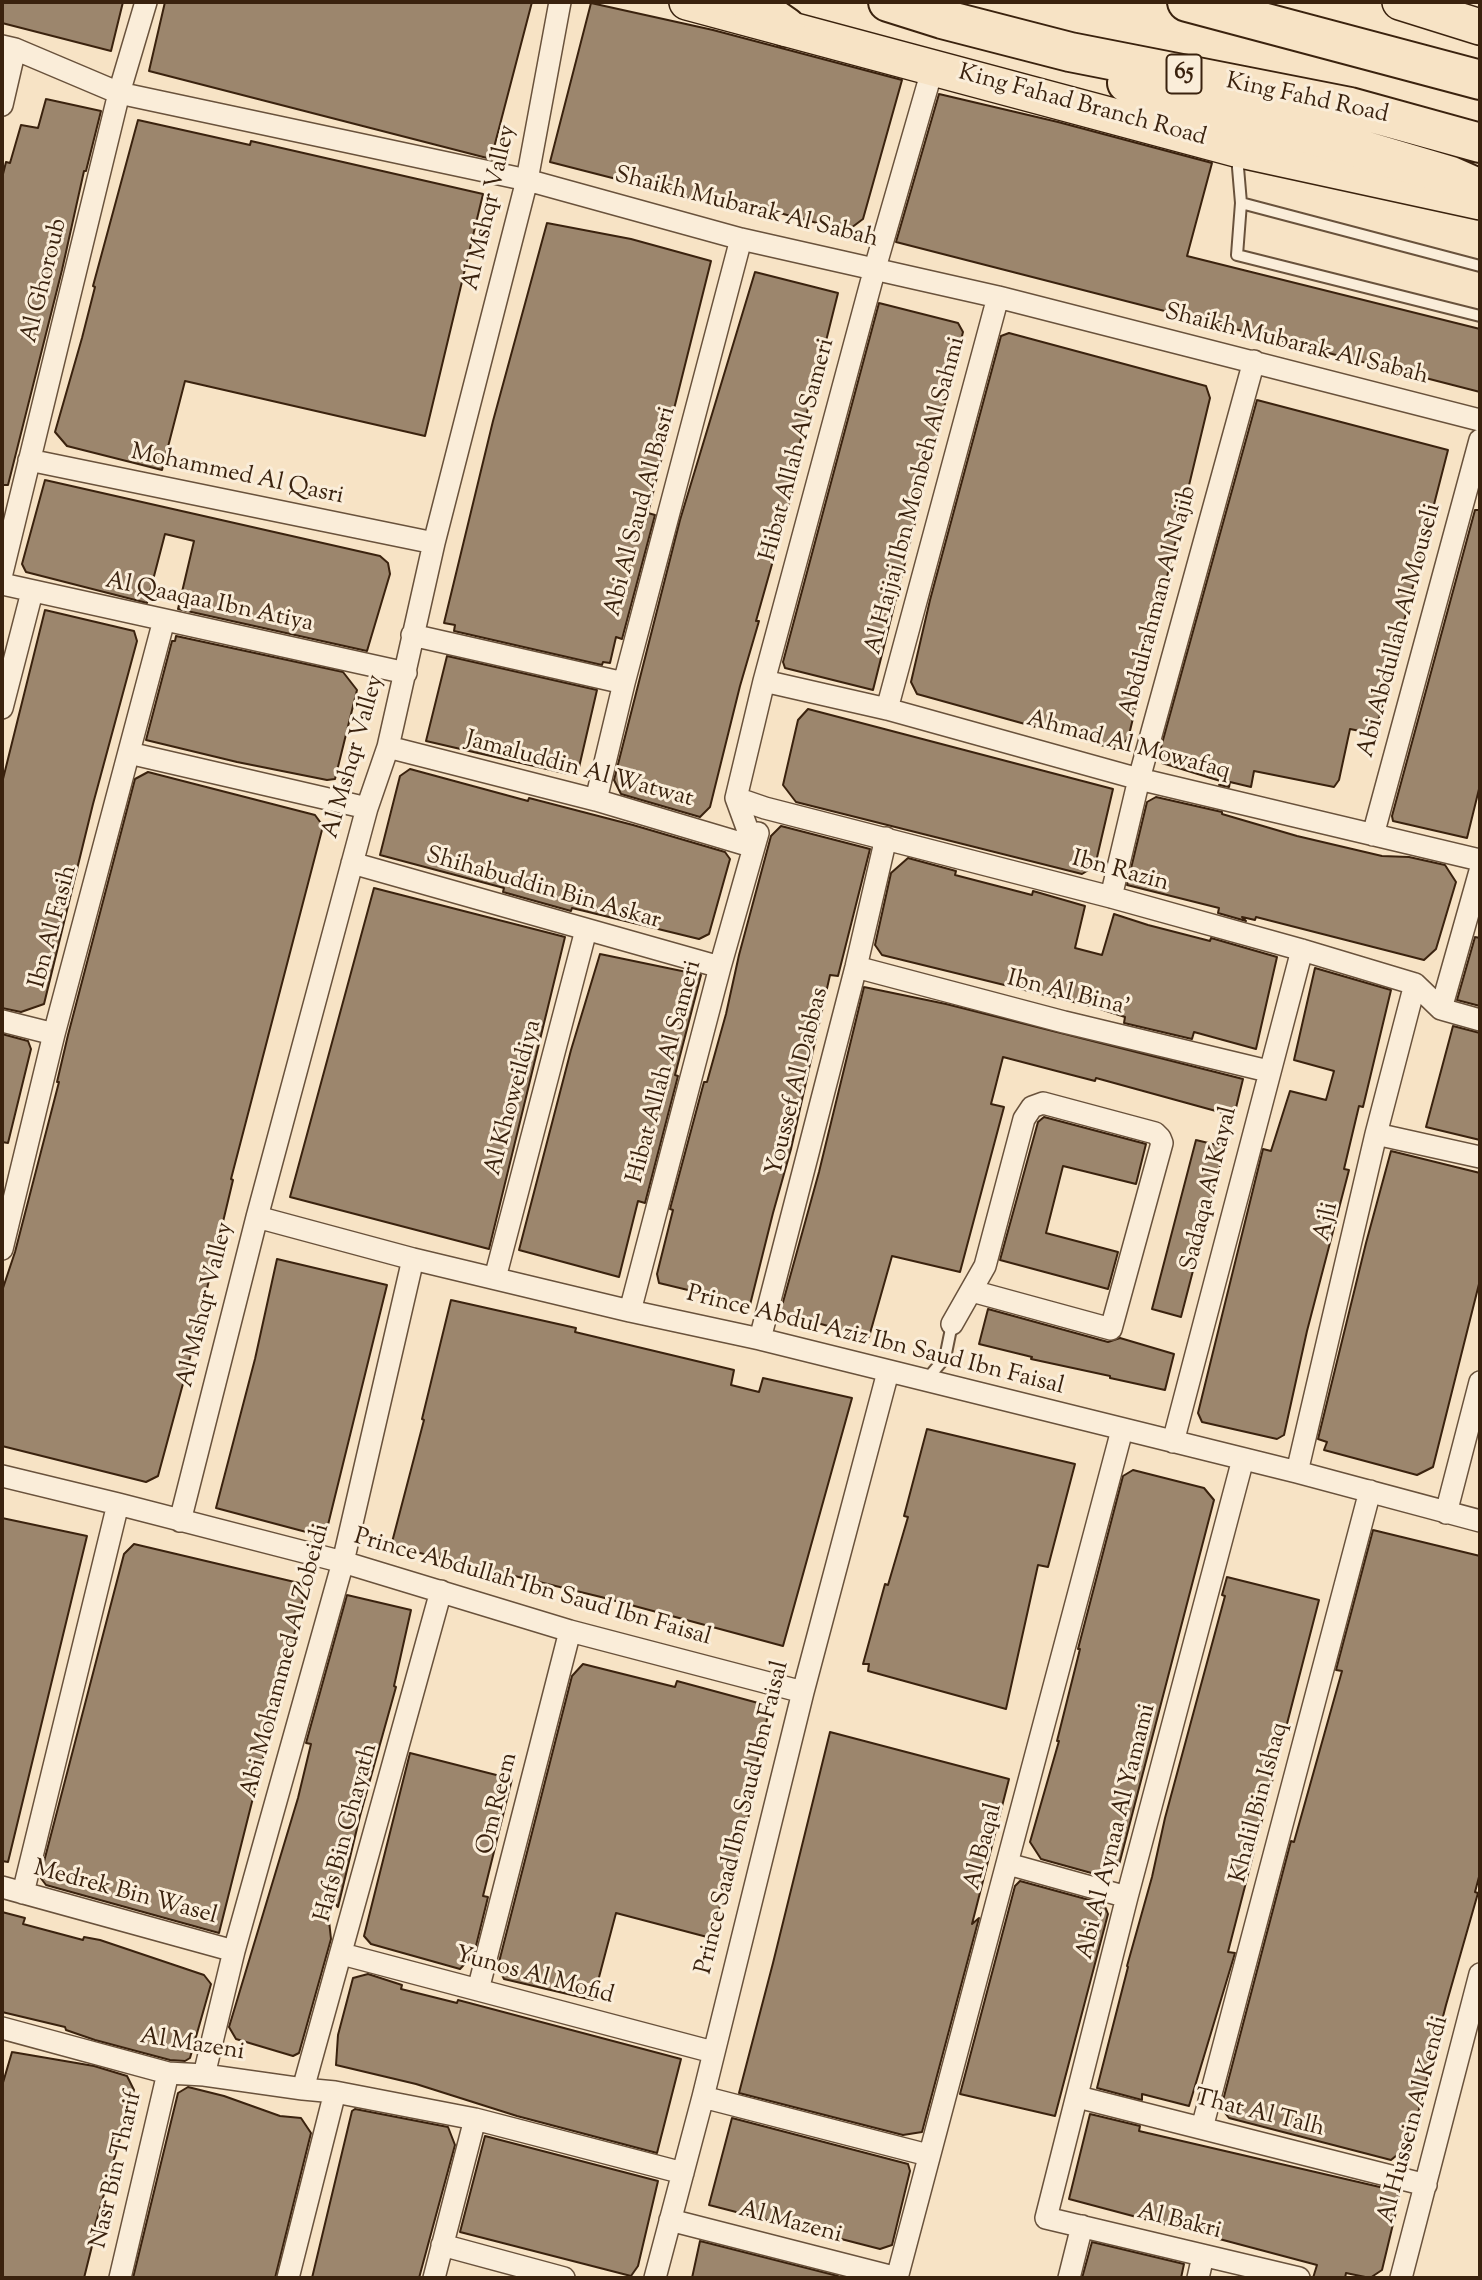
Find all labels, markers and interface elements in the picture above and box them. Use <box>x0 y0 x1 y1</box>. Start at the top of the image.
road number: 65 <box>1166 54 1202 94</box>
street label: King Fahad Branch Road <box>955 60 1209 154</box>
street label: King Fahd Road <box>1223 69 1391 131</box>
street label: Al Mshqr Valley <box>458 122 524 294</box>
street label: Shaikh Mubarak Al Sabah <box>611 162 881 256</box>
street label: Al Ghoroub <box>17 216 75 346</box>
street label: Shaikh Mubarak Al Sabah <box>1161 299 1431 393</box>
street label: Al Hajjaj Ibn Monbeh Al Sahmi <box>861 334 973 658</box>
street label: Hibat Allah Al Sameri <box>755 336 843 564</box>
street label: Abi Al Saud Al Basri <box>600 404 684 620</box>
street label: Mohammed Al Qasri <box>128 439 346 513</box>
street label: Abdulrahman Al Najib <box>1115 483 1205 721</box>
street label: Abi Abdullah Al Mouseli <box>1353 501 1449 761</box>
street label: Al Qaaqaa Ibn Atiya <box>102 568 316 640</box>
street label: Al Mshqr Valley <box>318 672 392 842</box>
street label: Ahmad Al Mowafaq <box>1023 706 1233 788</box>
street label: Jamaluddin Al Watwat <box>462 727 696 815</box>
street label: Shihabuddin Bin Askar <box>422 843 664 937</box>
street label: Ibn Razin <box>1068 846 1172 900</box>
street label: Ibn Al Fasih <box>25 862 85 992</box>
street label: Hibat Allah Al Sameri <box>622 958 710 1186</box>
street label: Ibn Al Bina' <box>1004 966 1132 1024</box>
street label: Youssef Al Dabbas <box>762 985 836 1179</box>
street label: Al Khoweildiya <box>480 1017 550 1179</box>
street label: Sadaqa Al Kayal <box>1177 1104 1245 1274</box>
street label: Ajli <box>1310 1200 1346 1244</box>
street label: Al Mshqr Valley <box>173 1220 241 1390</box>
street label: Prince Abdul Aziz Ibn Saud Ibn Faisal <box>683 1281 1067 1403</box>
street label: Abi Mohammed Al Zobeidi <box>237 1521 337 1801</box>
street label: Prince Abdullah Ibn Saud Ibn Faisal <box>350 1524 714 1654</box>
street label: Prince Saad Ibn Saud Ibn Faisal <box>691 1658 797 1978</box>
street label: Abi Al Aynaa Al Yamami <box>1072 1701 1164 1963</box>
street label: Khalil Bin Ishaq <box>1226 1720 1296 1886</box>
street label: Hafs Bin Ghayath <box>310 1741 386 1925</box>
street label: Om Reem <box>472 1750 526 1858</box>
street label: Al Baqal <box>960 1801 1010 1893</box>
street label: Medrek Bin Wasel <box>30 1856 220 1932</box>
street label: Yunos Al Mofid <box>451 1942 617 2012</box>
street label: Al Hussein Al Kendi <box>1373 2013 1457 2227</box>
street label: Al Mazeni <box>138 2024 246 2068</box>
street label: That Al Talh <box>1191 2085 1327 2145</box>
street label: Nasr Bin Tharif <box>86 2088 150 2252</box>
street label: Al Mazeni <box>735 2196 845 2252</box>
street label: Al Bakri <box>1134 2199 1224 2247</box>

